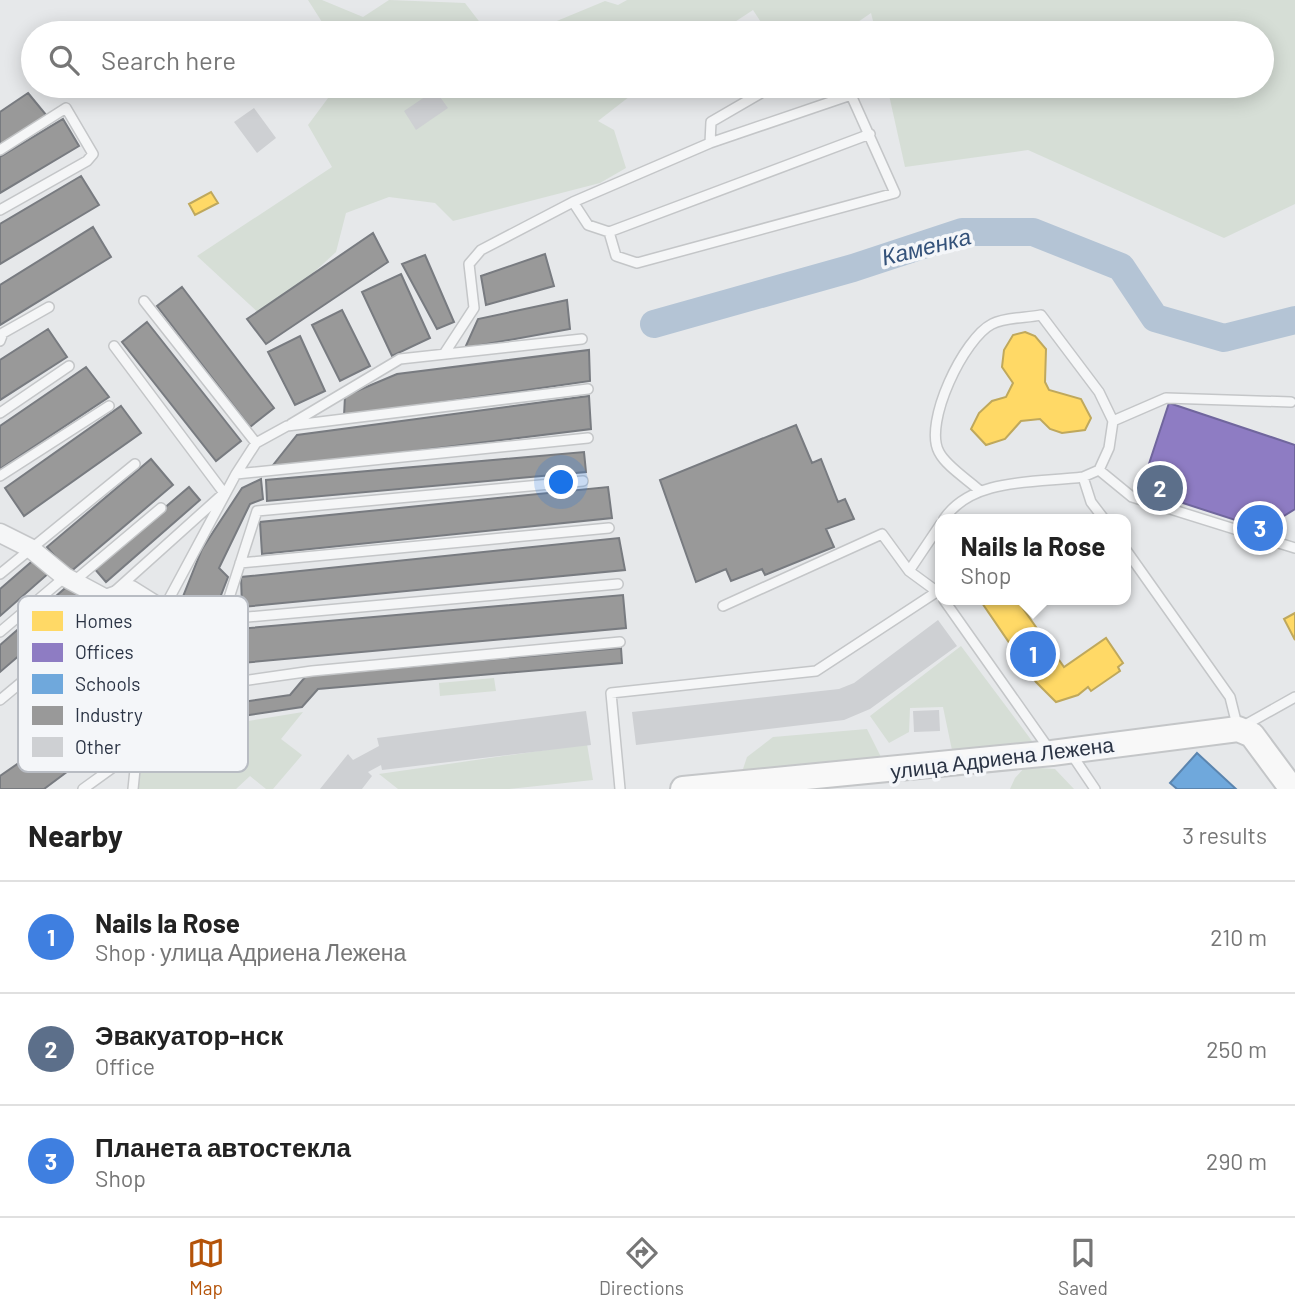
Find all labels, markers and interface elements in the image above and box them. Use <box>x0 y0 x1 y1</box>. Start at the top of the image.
search box <box>21 21 1274 98</box>
icon: search <box>45 41 83 79</box>
text: Search here <box>101 44 236 75</box>
water label: Каменка <box>878 221 974 271</box>
pin: 2 <box>1137 462 1183 514</box>
your location <box>544 465 578 499</box>
pin: 3 <box>1237 502 1283 554</box>
popup <box>935 514 1131 605</box>
text: Nails la Rose <box>960 530 1106 561</box>
text: Shop <box>960 561 1011 589</box>
legend <box>18 596 248 772</box>
text: Homes <box>75 609 132 632</box>
pin: 1 <box>1010 628 1056 680</box>
text: Offices <box>75 640 134 663</box>
text: Schools <box>75 672 140 695</box>
text: Industry <box>75 703 143 726</box>
street label: улица Адриена Лежена <box>889 731 1115 783</box>
text: Other <box>75 735 121 758</box>
text: Nearby <box>28 817 123 853</box>
text: 3 results <box>1182 821 1267 849</box>
text: Nails la Rose <box>95 907 240 938</box>
text: 1 <box>47 923 55 951</box>
text: 210 m <box>1210 923 1267 951</box>
text: Shop · улица Адриена Лежена <box>95 938 406 966</box>
text: Эвакуатор-нск <box>95 1019 283 1050</box>
text: 2 <box>45 1035 57 1063</box>
text: 250 m <box>1206 1035 1267 1063</box>
text: Office <box>95 1052 155 1080</box>
text: Планета автостекла <box>95 1131 351 1162</box>
text: 3 <box>45 1147 57 1175</box>
text: 290 m <box>1206 1147 1267 1175</box>
text: Shop <box>95 1164 146 1192</box>
tab: Map <box>187 1234 225 1299</box>
tab: Directions <box>599 1234 684 1299</box>
tab: Saved <box>1058 1234 1108 1299</box>

